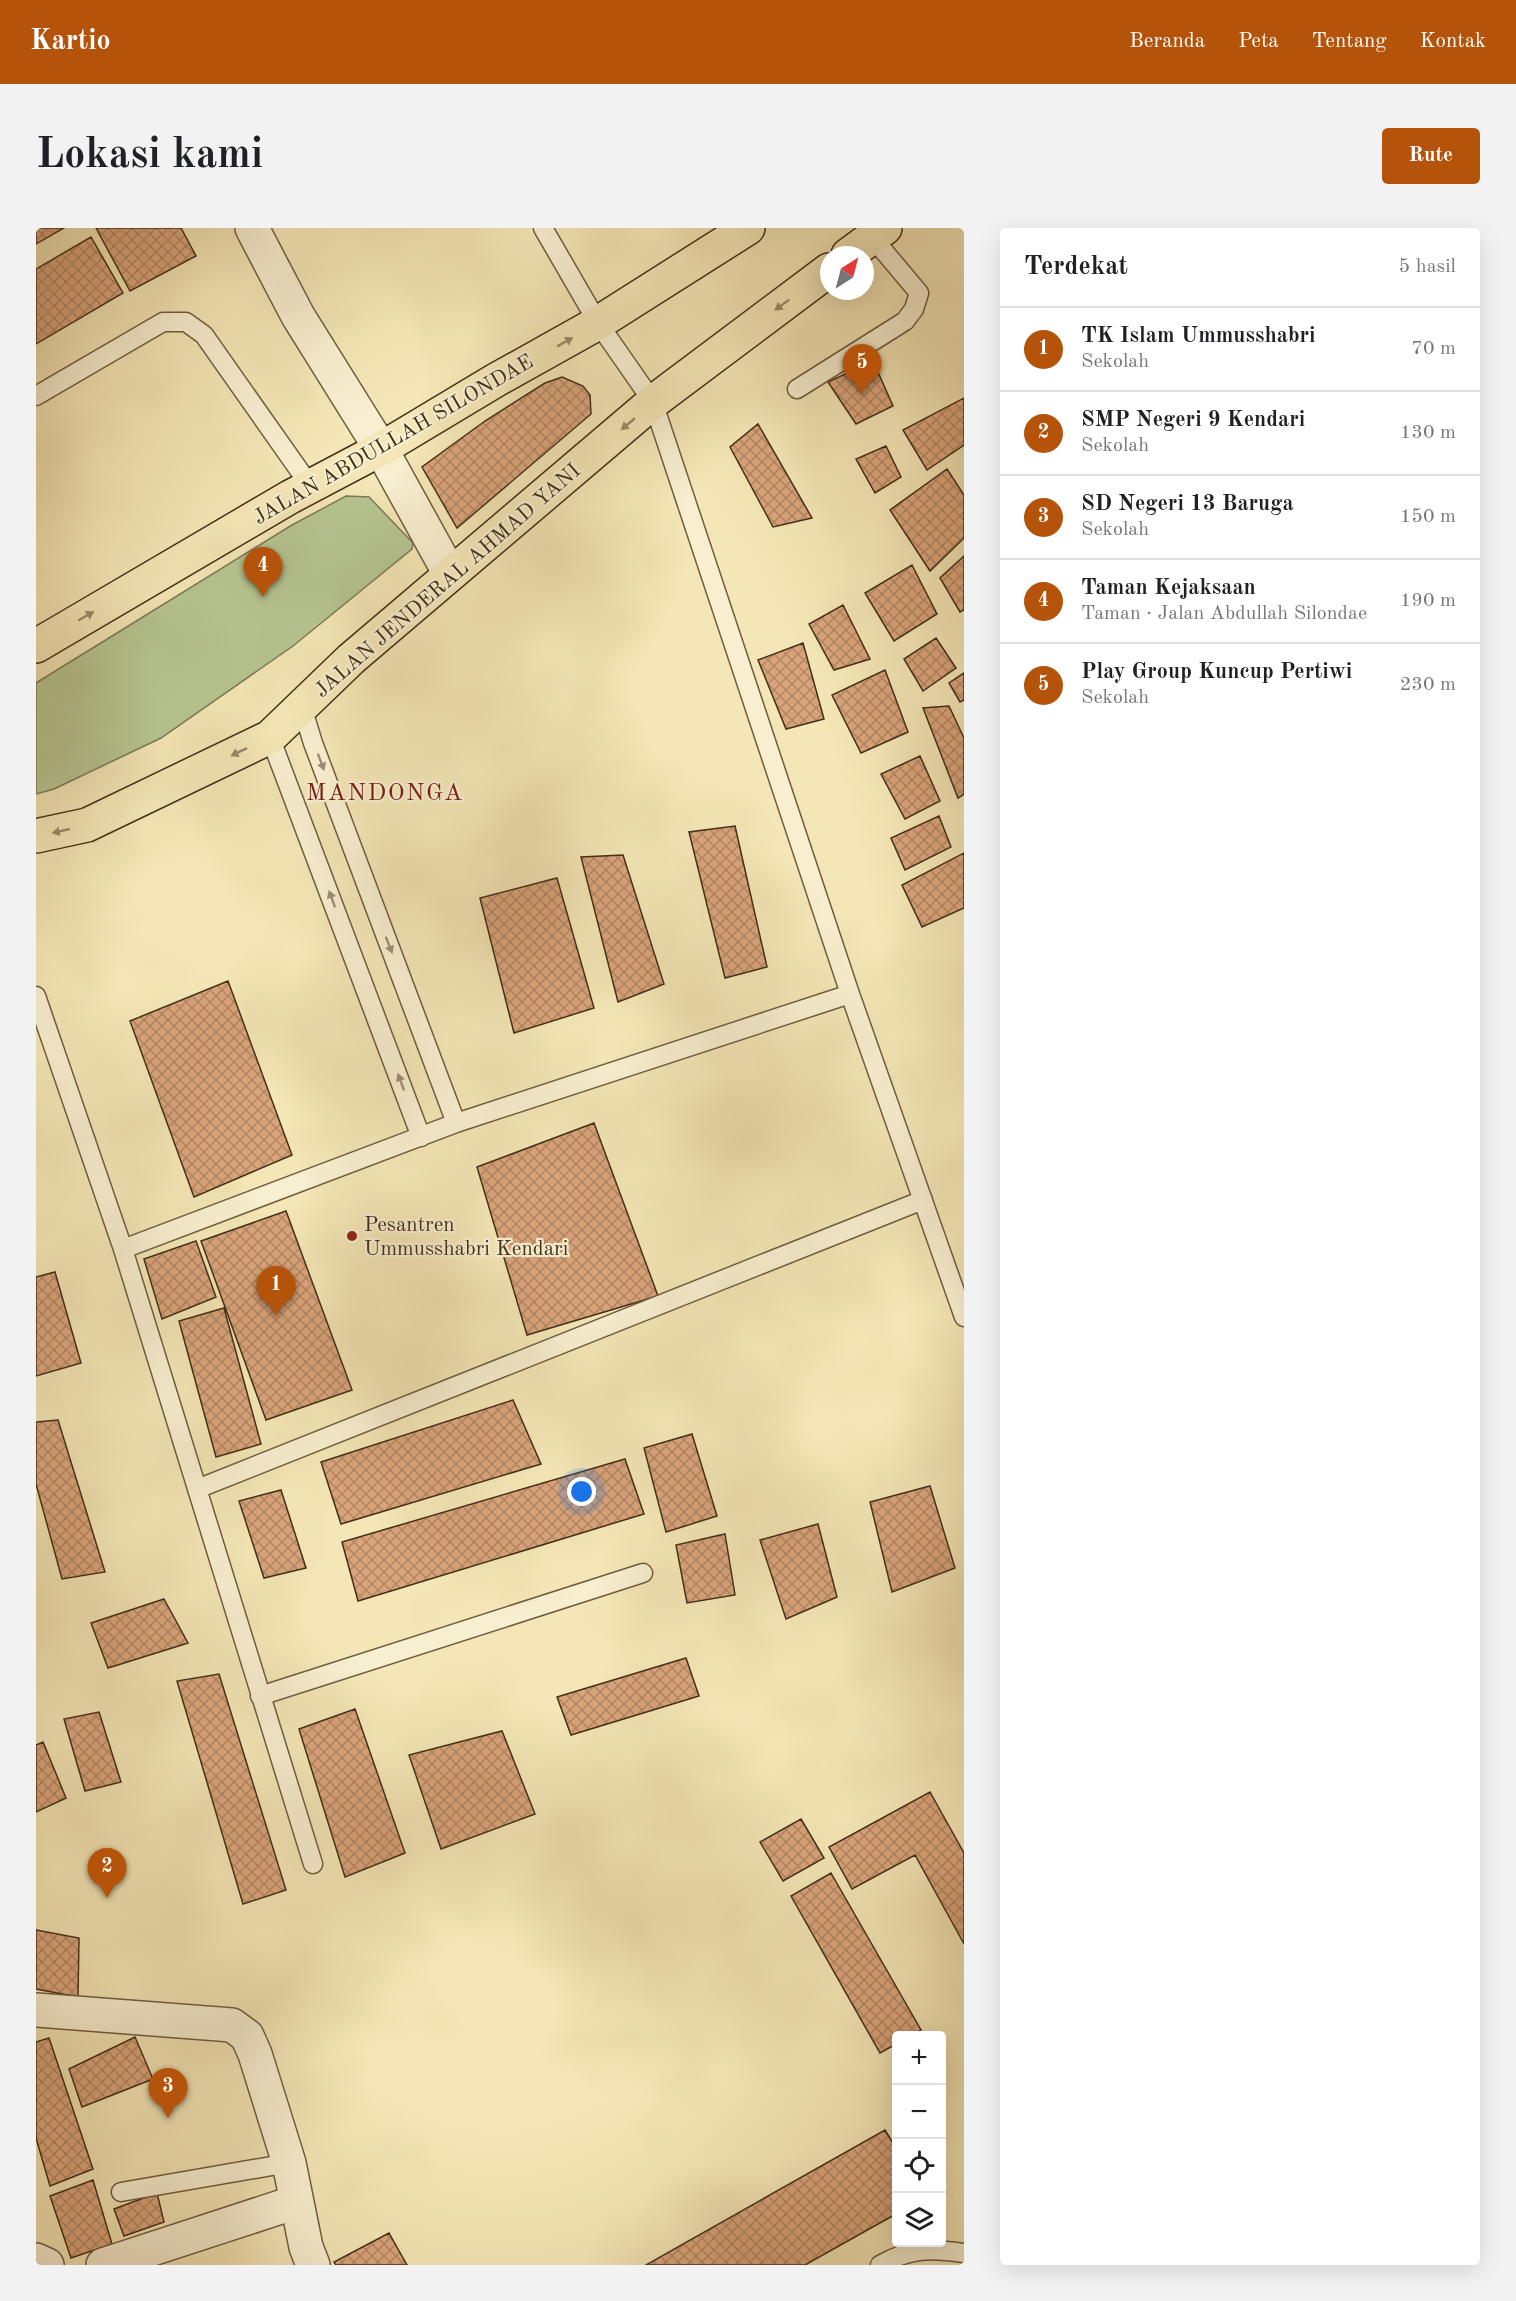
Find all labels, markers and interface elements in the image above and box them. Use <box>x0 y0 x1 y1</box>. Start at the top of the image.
text: Kartio <box>30 28 111 56</box>
text: Beranda <box>1129 31 1205 52</box>
text: Peta <box>1238 31 1279 52</box>
text: Tentang <box>1312 31 1387 52</box>
text: Kontak <box>1420 31 1486 52</box>
button: Rute <box>1382 128 1480 184</box>
text: Lokasi kami <box>36 135 263 177</box>
north arrow <box>820 246 874 300</box>
text: Terdekat <box>1024 254 1128 280</box>
text: 5 hasil <box>1399 257 1456 277</box>
one-way arrow <box>775 299 791 311</box>
text: TK Islam Ummusshabri <box>1081 325 1316 347</box>
one-way arrow <box>557 337 574 347</box>
text: 1 <box>1038 339 1049 359</box>
text: 70 m <box>1411 339 1456 359</box>
pin: 5 <box>842 344 882 394</box>
street label: JALAN ABDULLAH SILONDAE <box>250 351 537 529</box>
text: Sekolah <box>1081 352 1149 372</box>
text: SMP Negeri 9 Kendari <box>1081 409 1305 431</box>
one-way arrow <box>621 417 636 430</box>
text: 2 <box>1038 423 1049 443</box>
text: 130 m <box>1400 423 1456 443</box>
text: Sekolah <box>1081 436 1149 456</box>
street label: JALAN JENDERAL AHMAD YANI <box>311 460 585 702</box>
text: SD Negeri 13 Baruga <box>1081 493 1294 515</box>
text: 3 <box>1038 507 1049 527</box>
text: 150 m <box>1400 507 1456 527</box>
text: Sekolah <box>1081 520 1149 540</box>
pin: 4 <box>244 548 282 597</box>
text: Taman Kejaksaan <box>1081 577 1256 599</box>
text: 4 <box>1038 591 1049 611</box>
text: 190 m <box>1400 591 1456 611</box>
text: Taman · Jalan Abdullah Silondae <box>1081 604 1367 624</box>
one-way arrow <box>78 612 95 622</box>
text: Play Group Kuncup Pertiwi <box>1081 661 1352 683</box>
text: 5 <box>1038 675 1049 695</box>
text: 230 m <box>1400 675 1456 695</box>
text: Sekolah <box>1081 688 1149 708</box>
one-way arrow <box>230 747 247 756</box>
one-way arrow <box>316 753 326 771</box>
district label: MANDONGA <box>306 782 464 806</box>
one-way arrow <box>52 826 70 836</box>
one-way arrow <box>327 890 337 908</box>
one-way arrow <box>385 936 394 954</box>
one-way arrow <box>395 1073 405 1091</box>
place label: Pesantren Ummusshabri Kendari <box>364 1215 568 1260</box>
marker: Pesantren Ummusshabri Kendari <box>345 1229 359 1243</box>
pin: 1 <box>256 1266 296 1316</box>
your location <box>567 1477 596 1506</box>
pin: 2 <box>88 1848 126 1898</box>
map controls <box>892 2031 946 2247</box>
button: + <box>892 2031 946 2085</box>
pin: 3 <box>148 2068 188 2118</box>
button: − <box>892 2085 946 2139</box>
button: locate <box>892 2139 946 2193</box>
button: layers <box>892 2193 946 2247</box>

